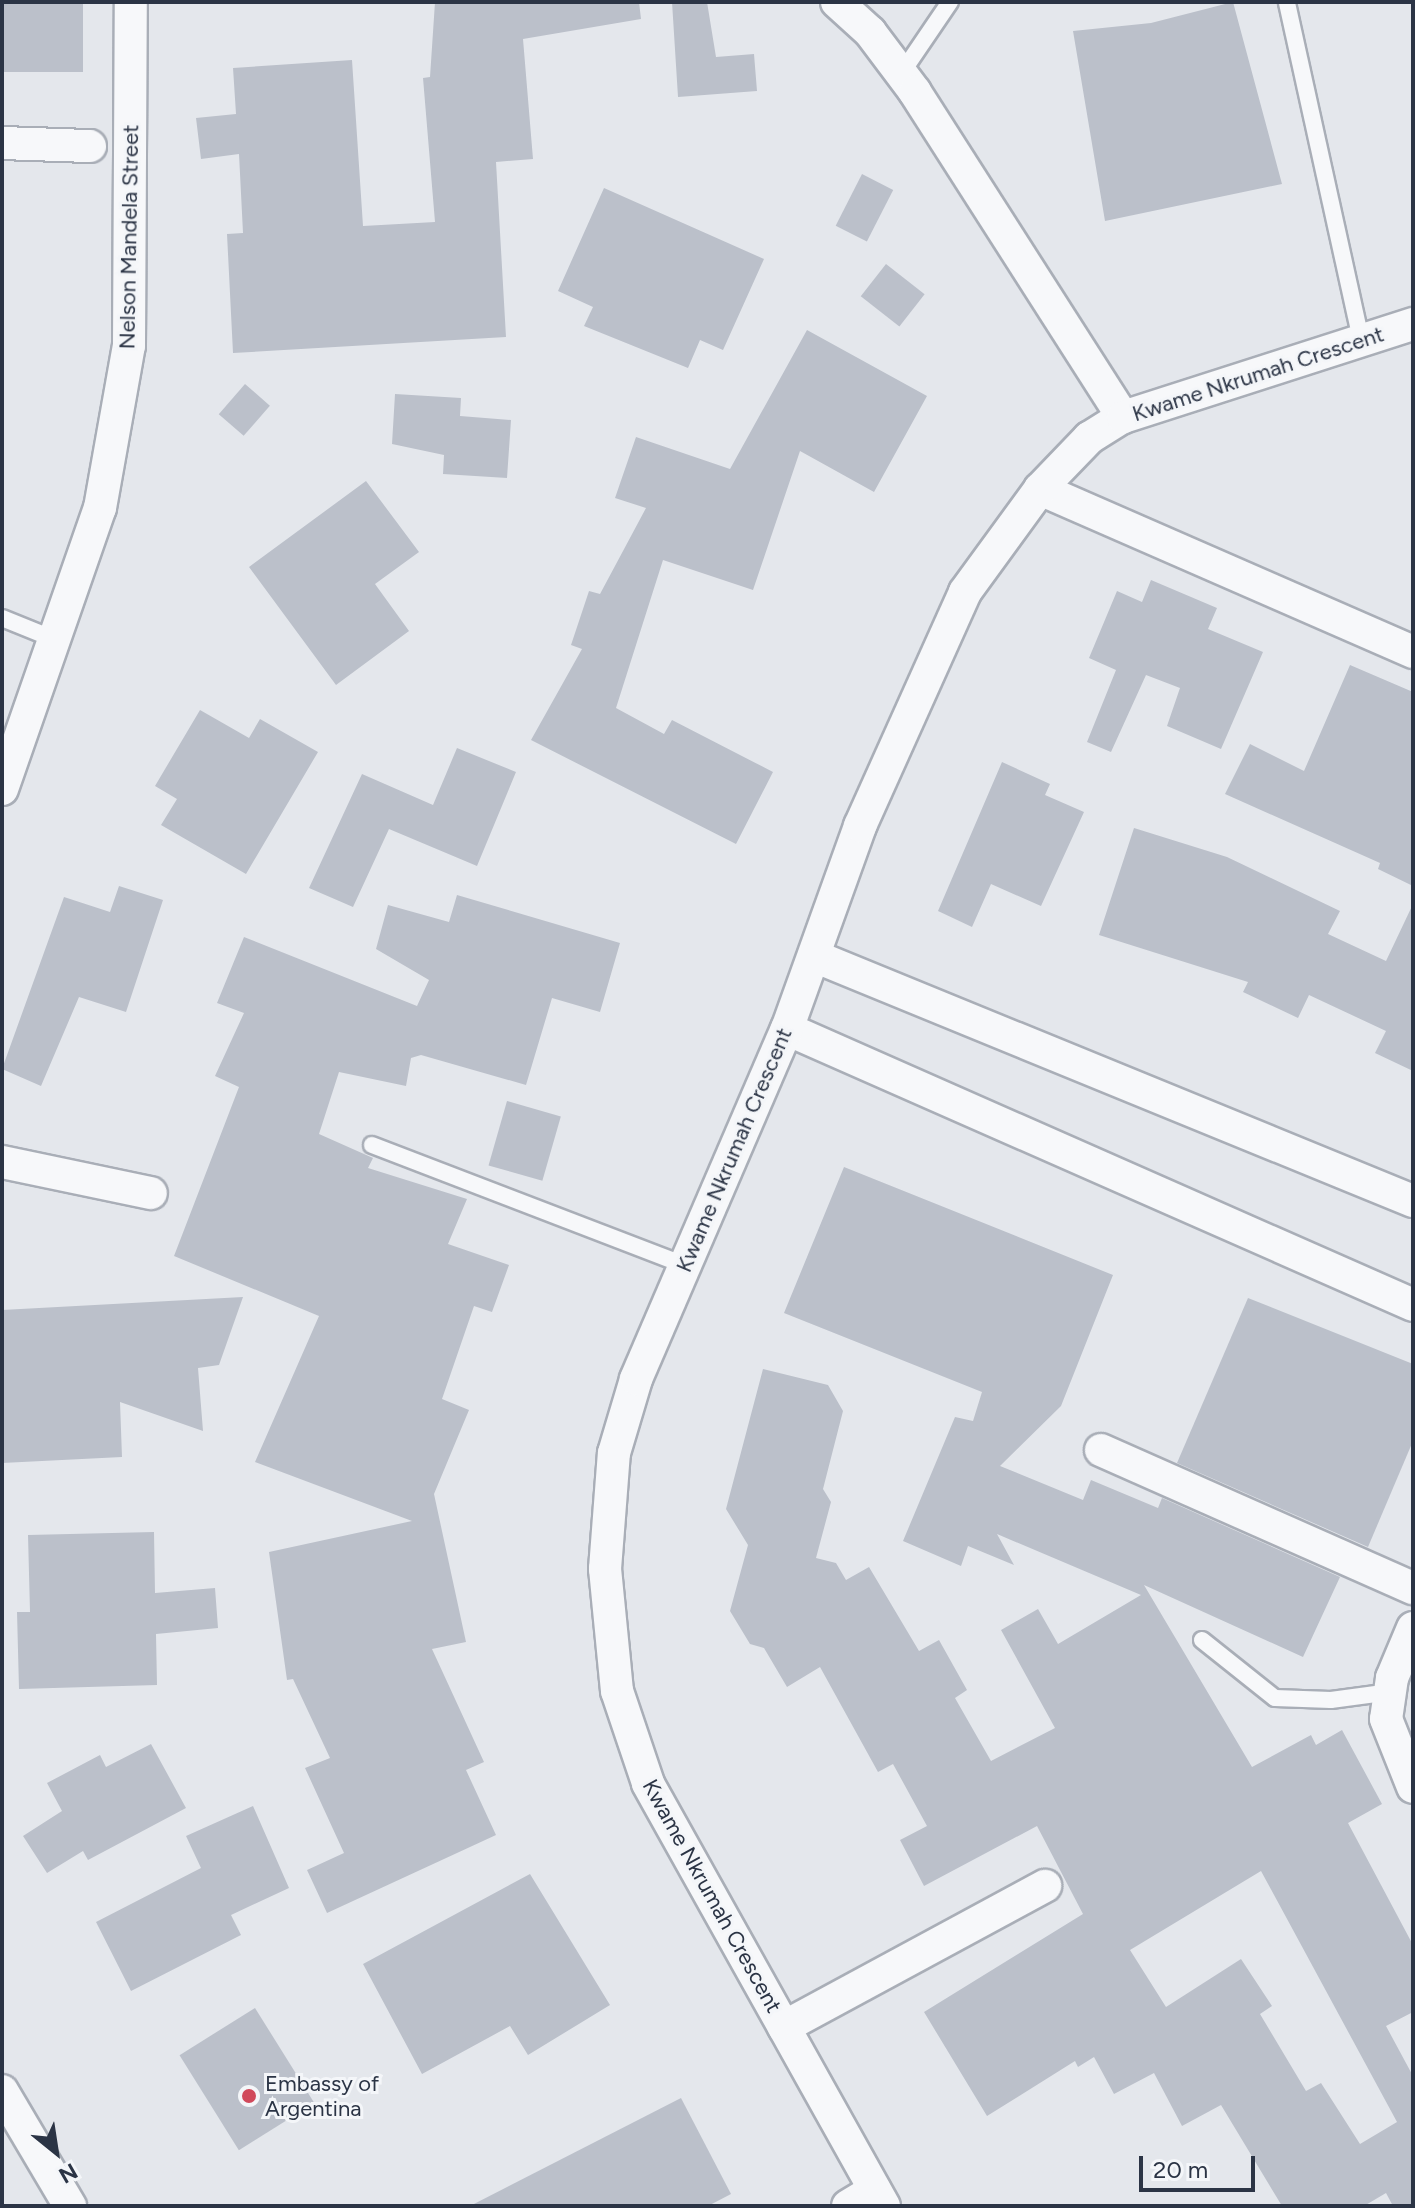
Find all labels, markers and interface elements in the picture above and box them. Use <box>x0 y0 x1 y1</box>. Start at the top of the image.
street label: Nelson Mandela Street <box>114 124 144 350</box>
street label: Kwame Nkrumah Crescent <box>1129 321 1387 427</box>
street label: Kwame Nkrumah Crescent <box>671 1024 797 1276</box>
street label: Kwame Nkrumah Crescent <box>637 1775 787 2017</box>
place label: Embassy of Argentina <box>265 2070 379 2122</box>
marker: Embassy of Argentina <box>240 2087 258 2105</box>
north arrow <box>16 2112 96 2192</box>
scale bar <box>1143 2140 1259 2190</box>
text: 20 m <box>1153 2155 1208 2184</box>
text: N <box>54 2157 82 2189</box>

